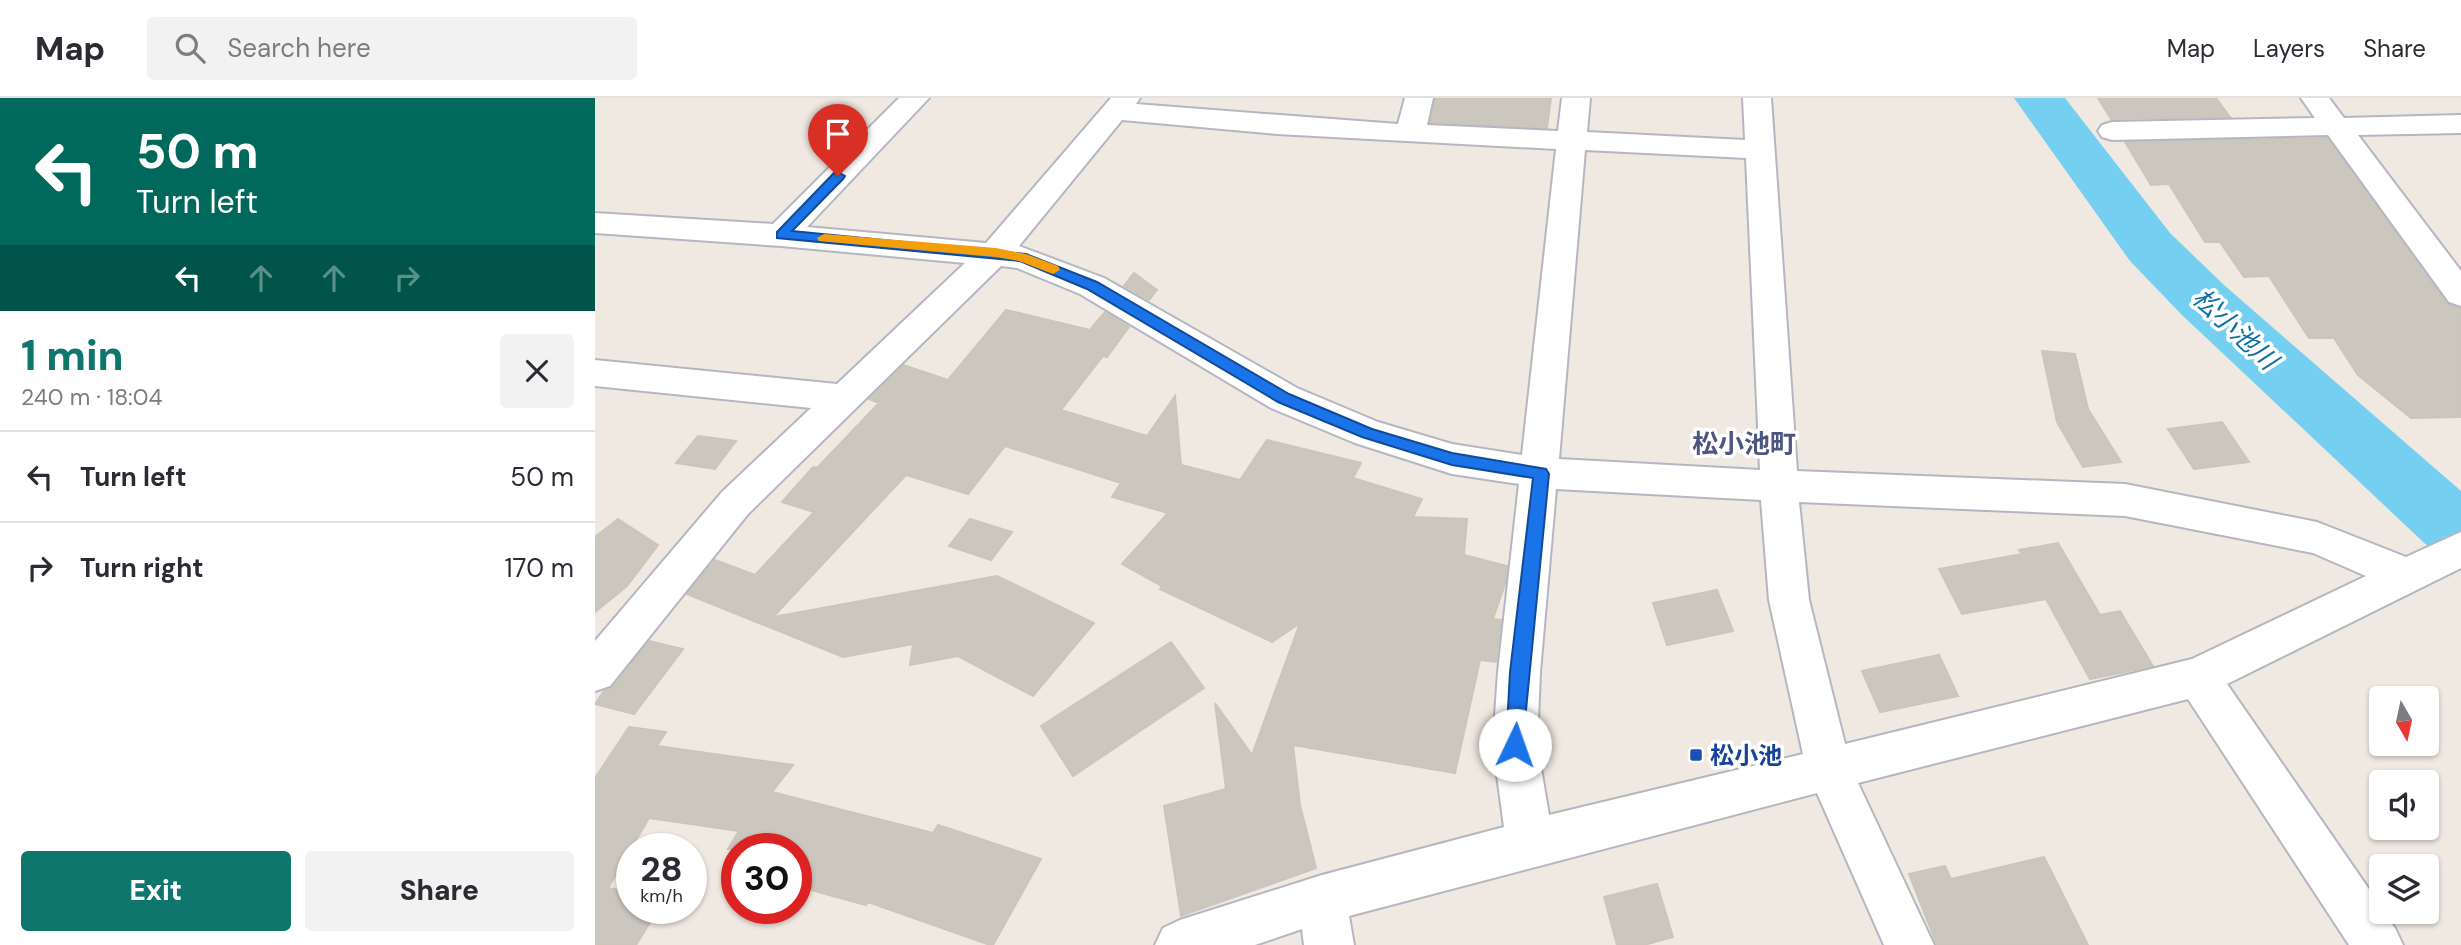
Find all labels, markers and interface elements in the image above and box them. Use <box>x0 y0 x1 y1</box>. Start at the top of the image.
search box <box>147 17 637 80</box>
text: Map <box>35 27 105 70</box>
icon: search <box>171 29 209 67</box>
text: Search here <box>227 31 371 65</box>
text: Map <box>2167 33 2215 64</box>
text: Layers <box>2253 33 2325 64</box>
text: Share <box>2363 33 2426 64</box>
pin <box>808 104 868 176</box>
icon: arrive <box>819 115 857 153</box>
text: 50 m <box>136 119 259 183</box>
icon: left <box>21 126 112 217</box>
text: Turn left <box>136 181 258 223</box>
icon: left <box>169 259 207 297</box>
icon: ahead <box>242 259 280 297</box>
icon: ahead <box>315 259 353 297</box>
icon: right <box>388 259 426 297</box>
water label: 松小池川 <box>2185 281 2287 379</box>
text: 1 min <box>21 328 124 383</box>
button: close <box>500 334 574 408</box>
text: 240 m · 18:04 <box>21 382 162 412</box>
district label: 松小池町 <box>1692 427 1796 461</box>
icon: left <box>21 458 59 496</box>
text: Turn left <box>80 460 187 494</box>
text: 50 m <box>510 460 574 494</box>
icon: right <box>21 549 59 587</box>
text: Turn right <box>80 551 204 585</box>
text: 170 m <box>505 551 574 585</box>
north arrow <box>2369 686 2439 756</box>
map controls <box>2369 686 2439 924</box>
position arrow <box>1478 708 1552 782</box>
place label: 松小池 <box>1710 740 1782 771</box>
marker: 松小池 <box>1688 747 1704 763</box>
button: sound <box>2369 770 2439 840</box>
speed limit sign: 30 <box>721 833 812 924</box>
text: 28 <box>640 846 683 892</box>
button: Exit <box>21 851 291 931</box>
button: Share <box>305 851 574 931</box>
button: layers <box>2369 854 2439 924</box>
text: km/h <box>640 884 683 908</box>

